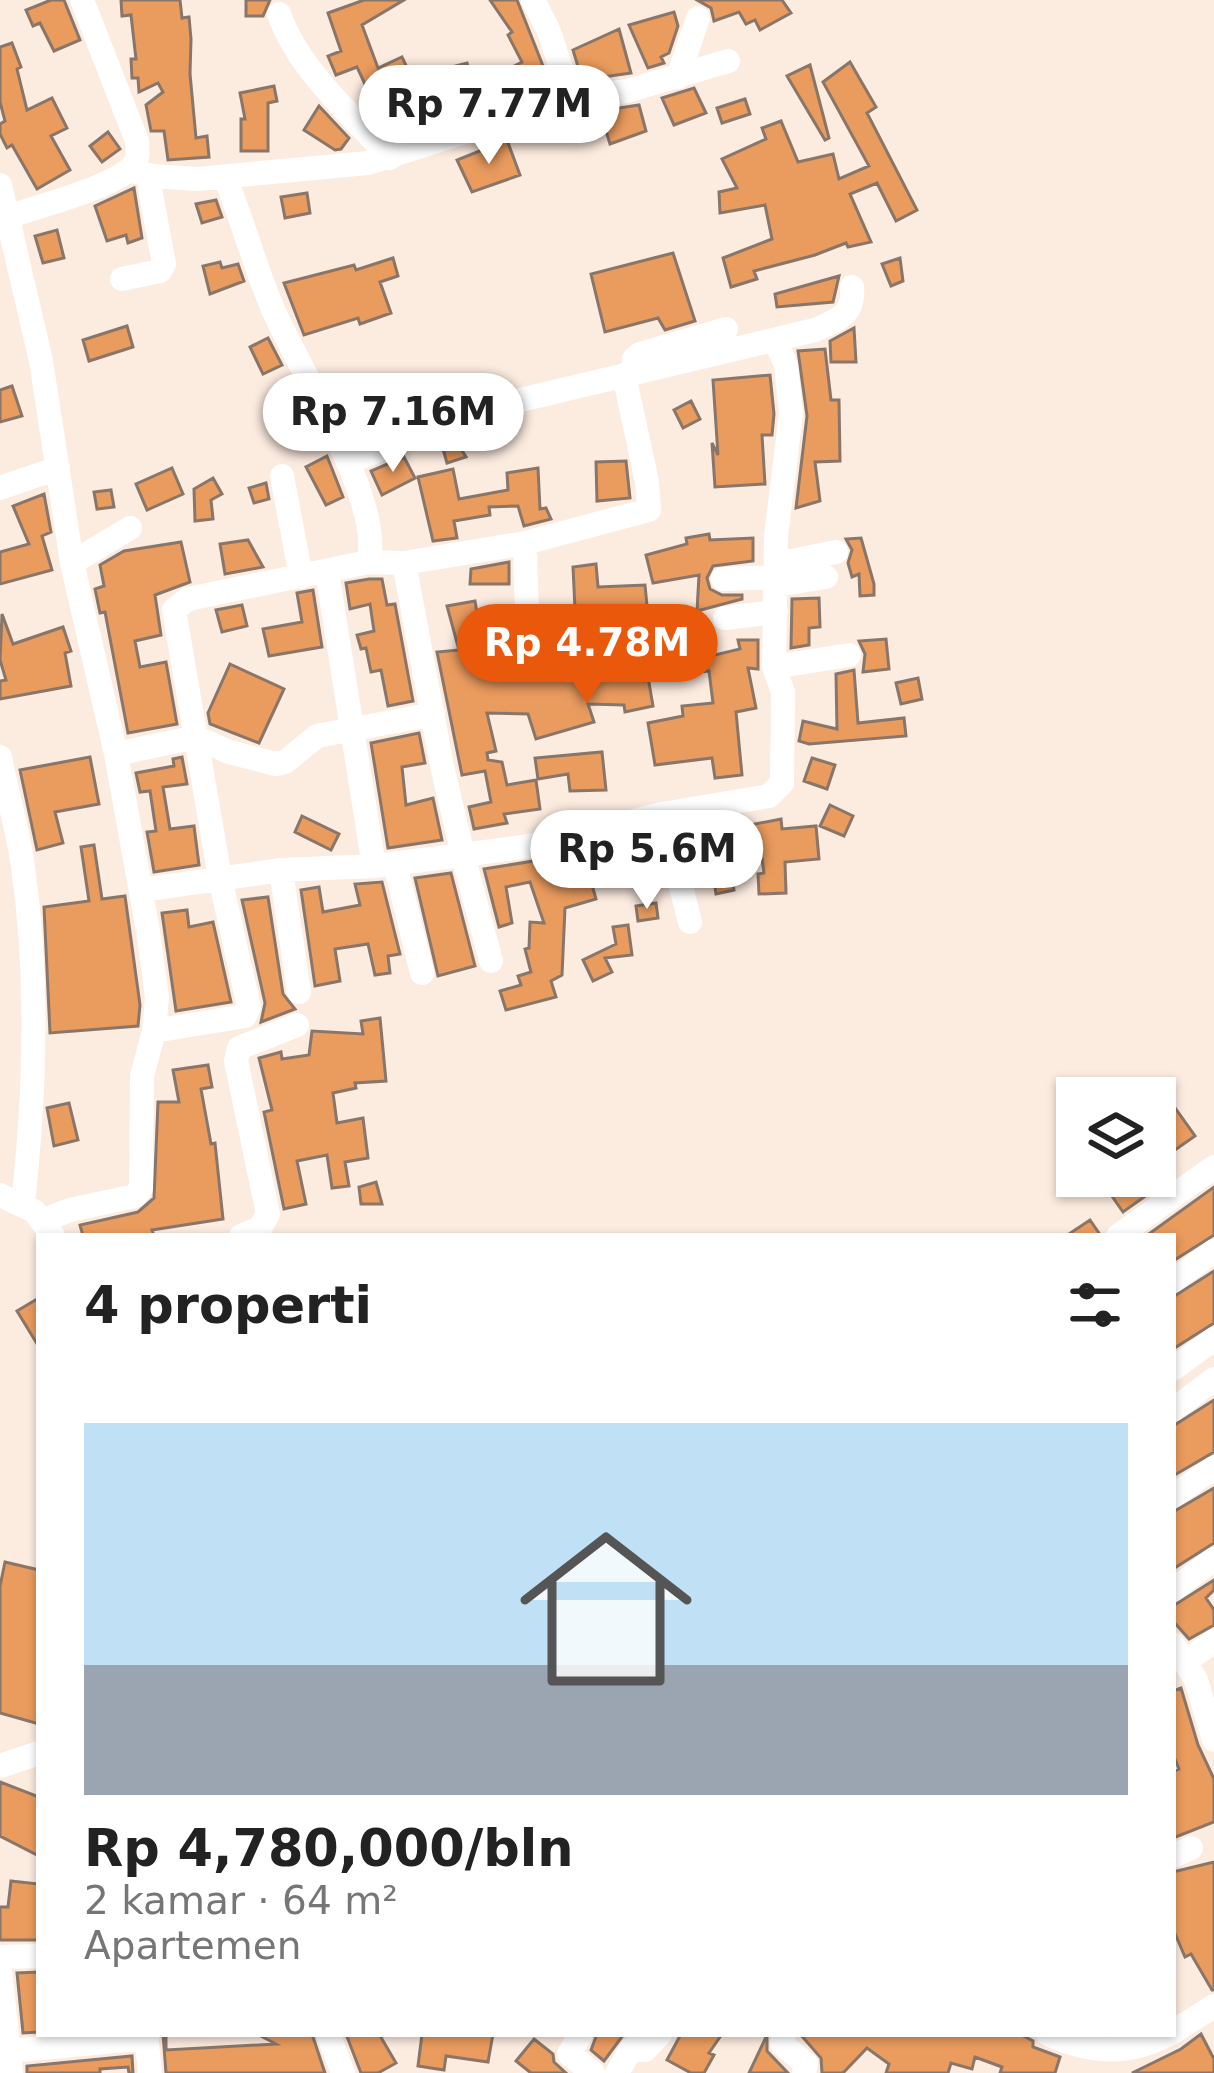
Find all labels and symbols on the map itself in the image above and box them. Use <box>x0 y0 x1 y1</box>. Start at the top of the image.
pin: Rp 7.77M <box>365 65 613 167</box>
pin: Rp 7.16M <box>269 373 517 475</box>
pin: Rp 4.78M <box>463 604 711 706</box>
pin: Rp 5.6M <box>536 810 758 912</box>

